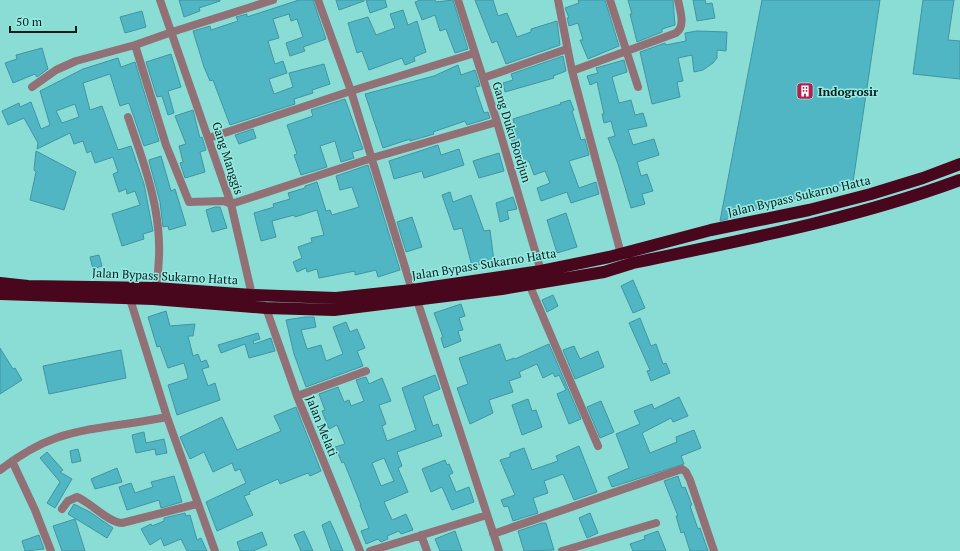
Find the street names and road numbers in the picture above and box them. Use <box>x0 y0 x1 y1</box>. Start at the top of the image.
street label: Gang Duku Bordjun <box>490 80 534 184</box>
street label: Gang Manggis <box>209 120 247 196</box>
street label: Jalan Bypass Sukarno Hatta <box>726 172 872 220</box>
street label: Jalan Bypass Sukarno Hatta <box>411 245 557 283</box>
street label: Jalan Bypass Sukarno Hatta <box>92 265 238 287</box>
street label: Jalan Melati <box>303 393 341 459</box>

